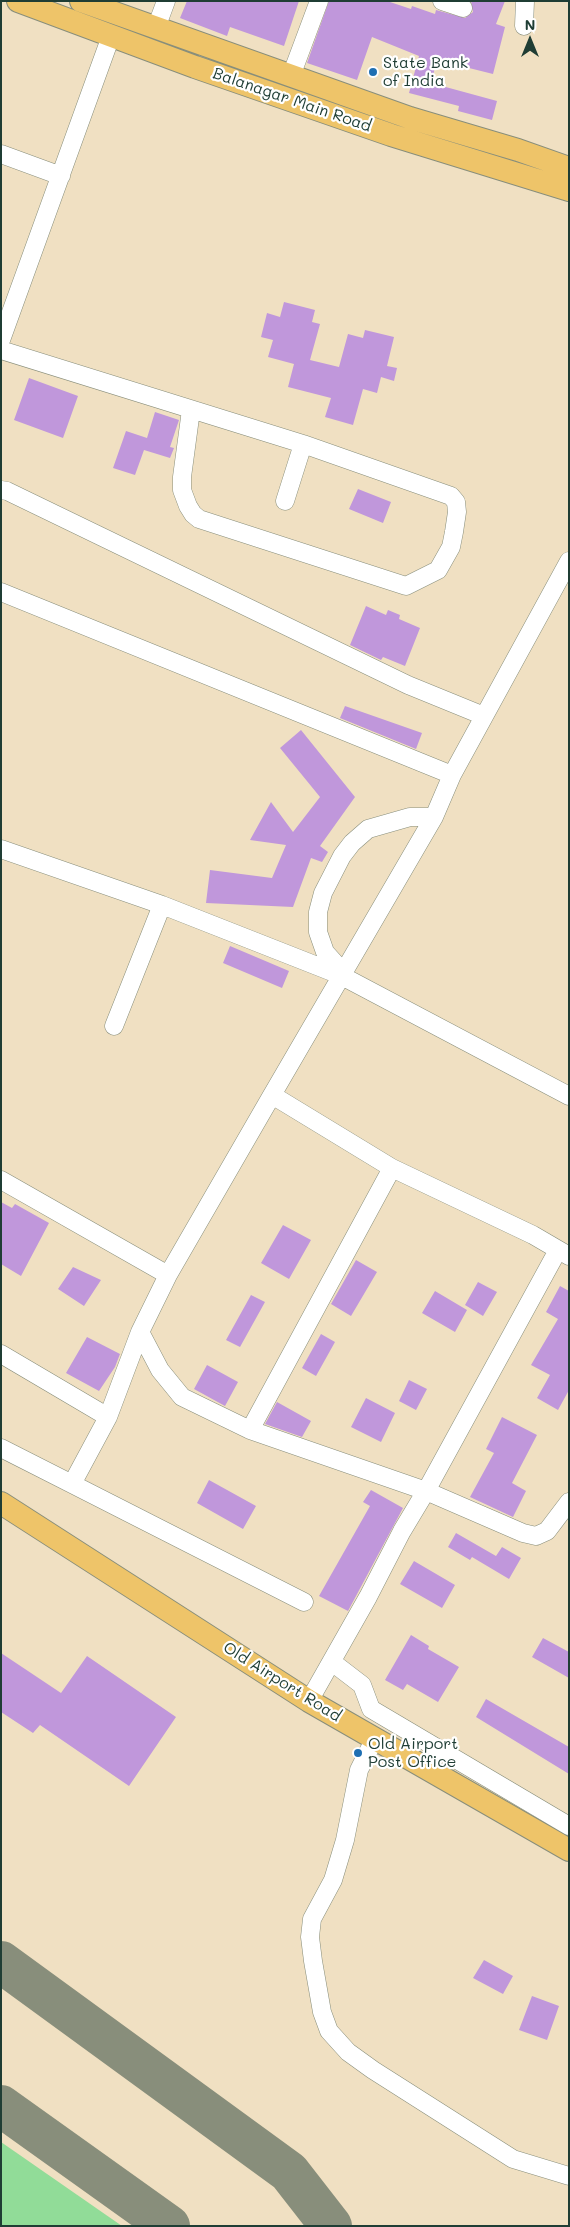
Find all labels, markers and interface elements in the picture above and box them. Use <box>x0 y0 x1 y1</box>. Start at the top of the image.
north arrow <box>505 15 555 65</box>
text: N <box>525 15 535 34</box>
place label: State Bank of India <box>383 53 468 91</box>
street label: Balanagar Main Road <box>210 64 374 136</box>
marker: State Bank of India <box>367 66 379 78</box>
street label: Old Airport Road <box>220 1638 344 1726</box>
place label: Old Airport Post Office <box>368 1734 458 1772</box>
marker: Old Airport Post Office <box>352 1747 364 1759</box>

